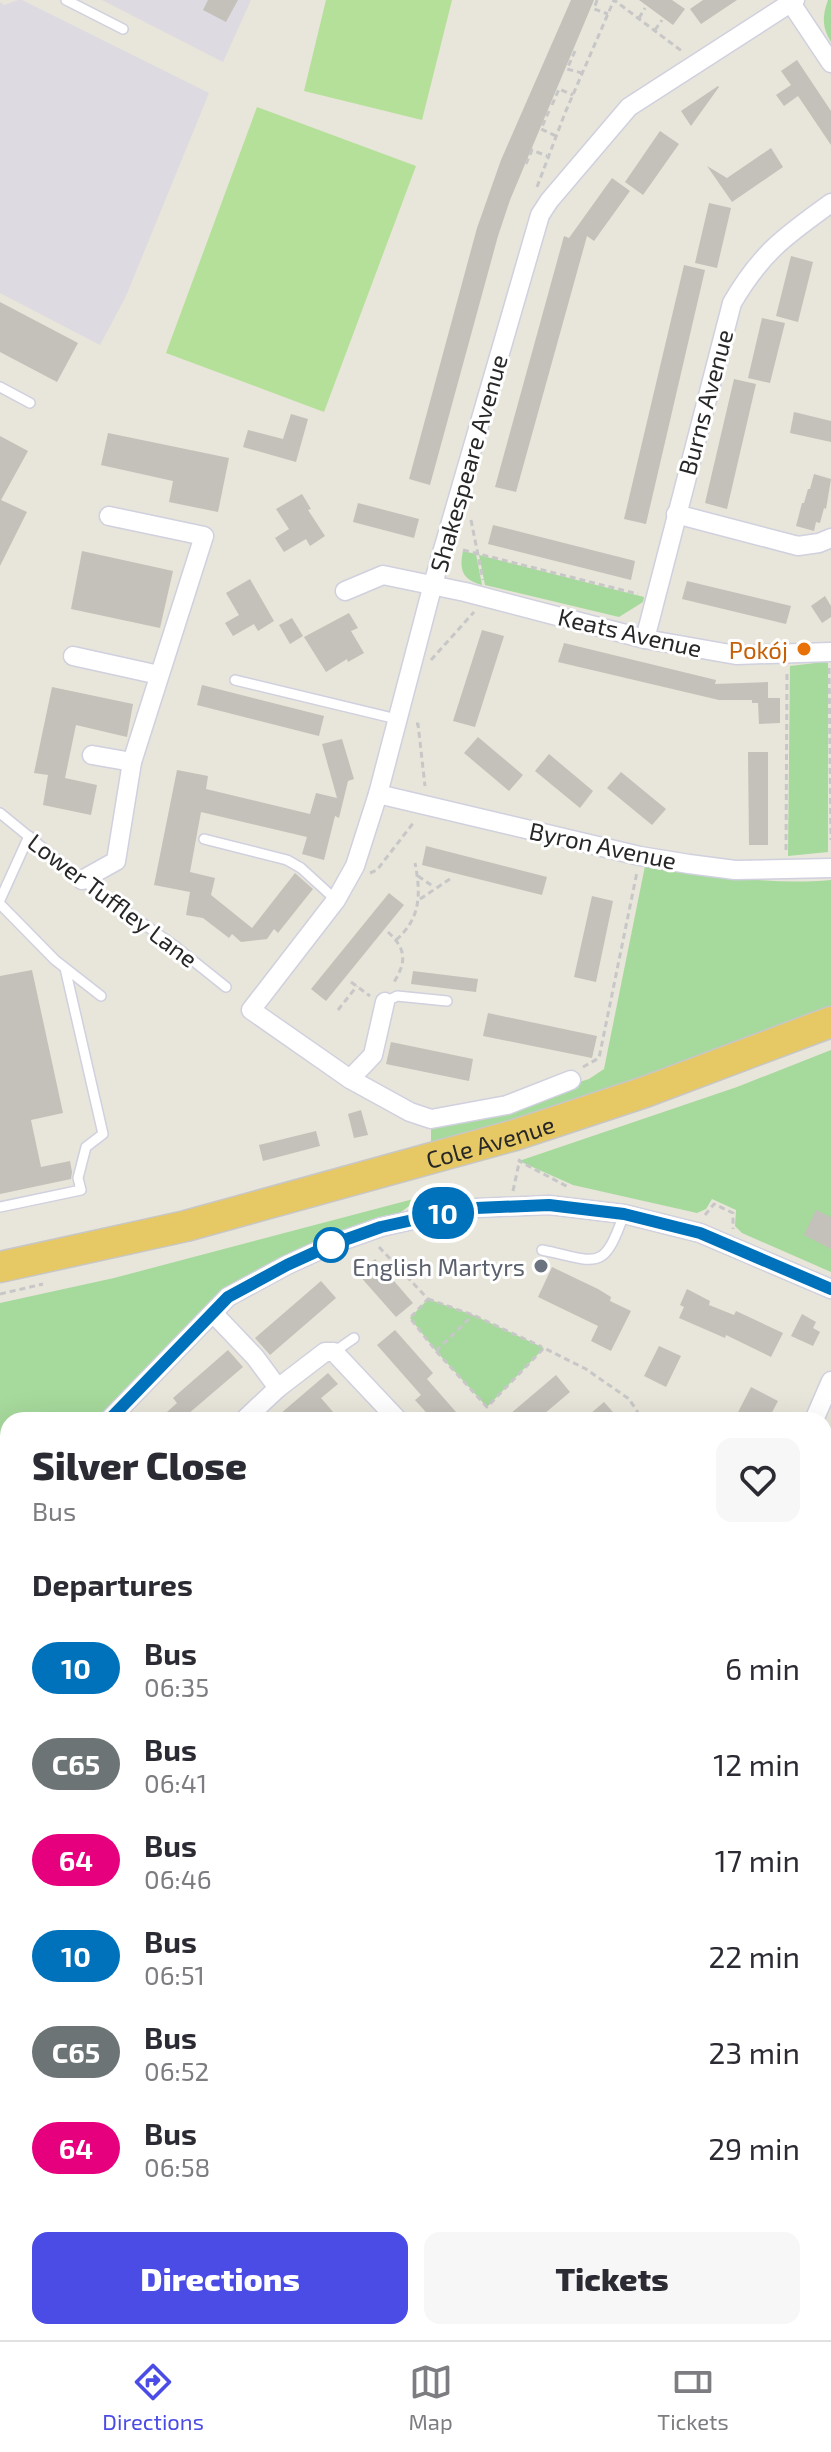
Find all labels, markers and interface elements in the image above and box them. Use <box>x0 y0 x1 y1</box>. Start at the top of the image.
street label: Burns Avenue <box>672 326 738 478</box>
street label: Shakespeare Avenue <box>423 351 513 575</box>
street label: Keats Avenue <box>555 601 705 663</box>
place label: Pokój <box>729 635 788 664</box>
marker: Pokój <box>795 640 813 658</box>
street label: Byron Avenue <box>527 815 679 875</box>
street label: Lower Tuffley Lane <box>23 827 203 973</box>
street label: Cole Avenue <box>422 1109 558 1174</box>
line badge: 10 <box>407 1187 479 1239</box>
text: 10 <box>428 1196 458 1230</box>
unlabelled marker <box>314 1228 348 1262</box>
place label: English Martyrs <box>352 1252 525 1281</box>
marker: English Martyrs <box>532 1257 550 1275</box>
button: heart <box>716 1438 800 1522</box>
text: Silver Close <box>32 1442 247 1488</box>
text: Bus <box>32 1495 76 1526</box>
text: Departures <box>32 1566 193 1602</box>
text: Bus <box>144 1635 197 1671</box>
text: 6 min <box>725 1650 800 1686</box>
text: 10 <box>61 1651 91 1685</box>
text: 06:35 <box>144 1671 209 1702</box>
text: Bus <box>144 1731 197 1767</box>
text: 12 min <box>713 1746 800 1782</box>
text: C65 <box>52 1747 100 1781</box>
text: 06:41 <box>144 1767 207 1798</box>
text: Bus <box>144 1827 197 1863</box>
text: 17 min <box>715 1842 800 1878</box>
text: 64 <box>59 1843 93 1877</box>
text: 06:46 <box>144 1863 212 1894</box>
text: Bus <box>144 1923 197 1959</box>
text: 22 min <box>708 1938 800 1974</box>
text: 10 <box>61 1939 91 1973</box>
text: 06:51 <box>144 1959 205 1990</box>
text: Bus <box>144 2019 197 2055</box>
text: 23 min <box>709 2034 800 2070</box>
text: C65 <box>52 2035 100 2069</box>
text: 06:52 <box>144 2055 209 2086</box>
text: Bus <box>144 2115 197 2151</box>
text: 29 min <box>708 2130 800 2166</box>
text: 64 <box>59 2131 93 2165</box>
text: 06:58 <box>144 2151 210 2182</box>
button: Directions <box>32 2232 408 2324</box>
button: Tickets <box>424 2232 800 2324</box>
tab: Directions <box>102 2360 204 2434</box>
tab: Map <box>409 2360 453 2434</box>
tab: Tickets <box>657 2360 729 2434</box>

